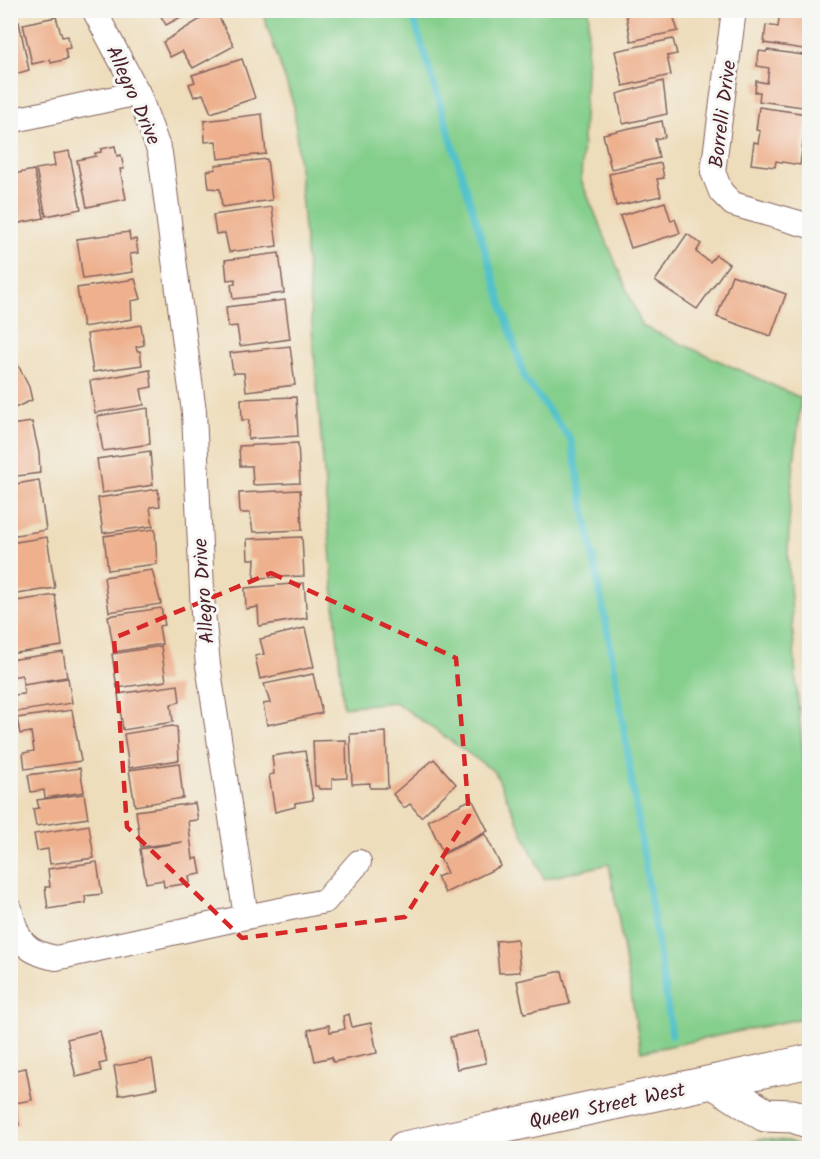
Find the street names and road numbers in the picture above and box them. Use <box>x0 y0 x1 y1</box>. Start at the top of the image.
street label: Allegro Drive <box>96 41 168 151</box>
street label: Borrelli Drive <box>702 59 746 170</box>
street label: Allegro Drive <box>185 537 225 645</box>
street label: Queen Street West <box>526 1075 689 1139</box>

